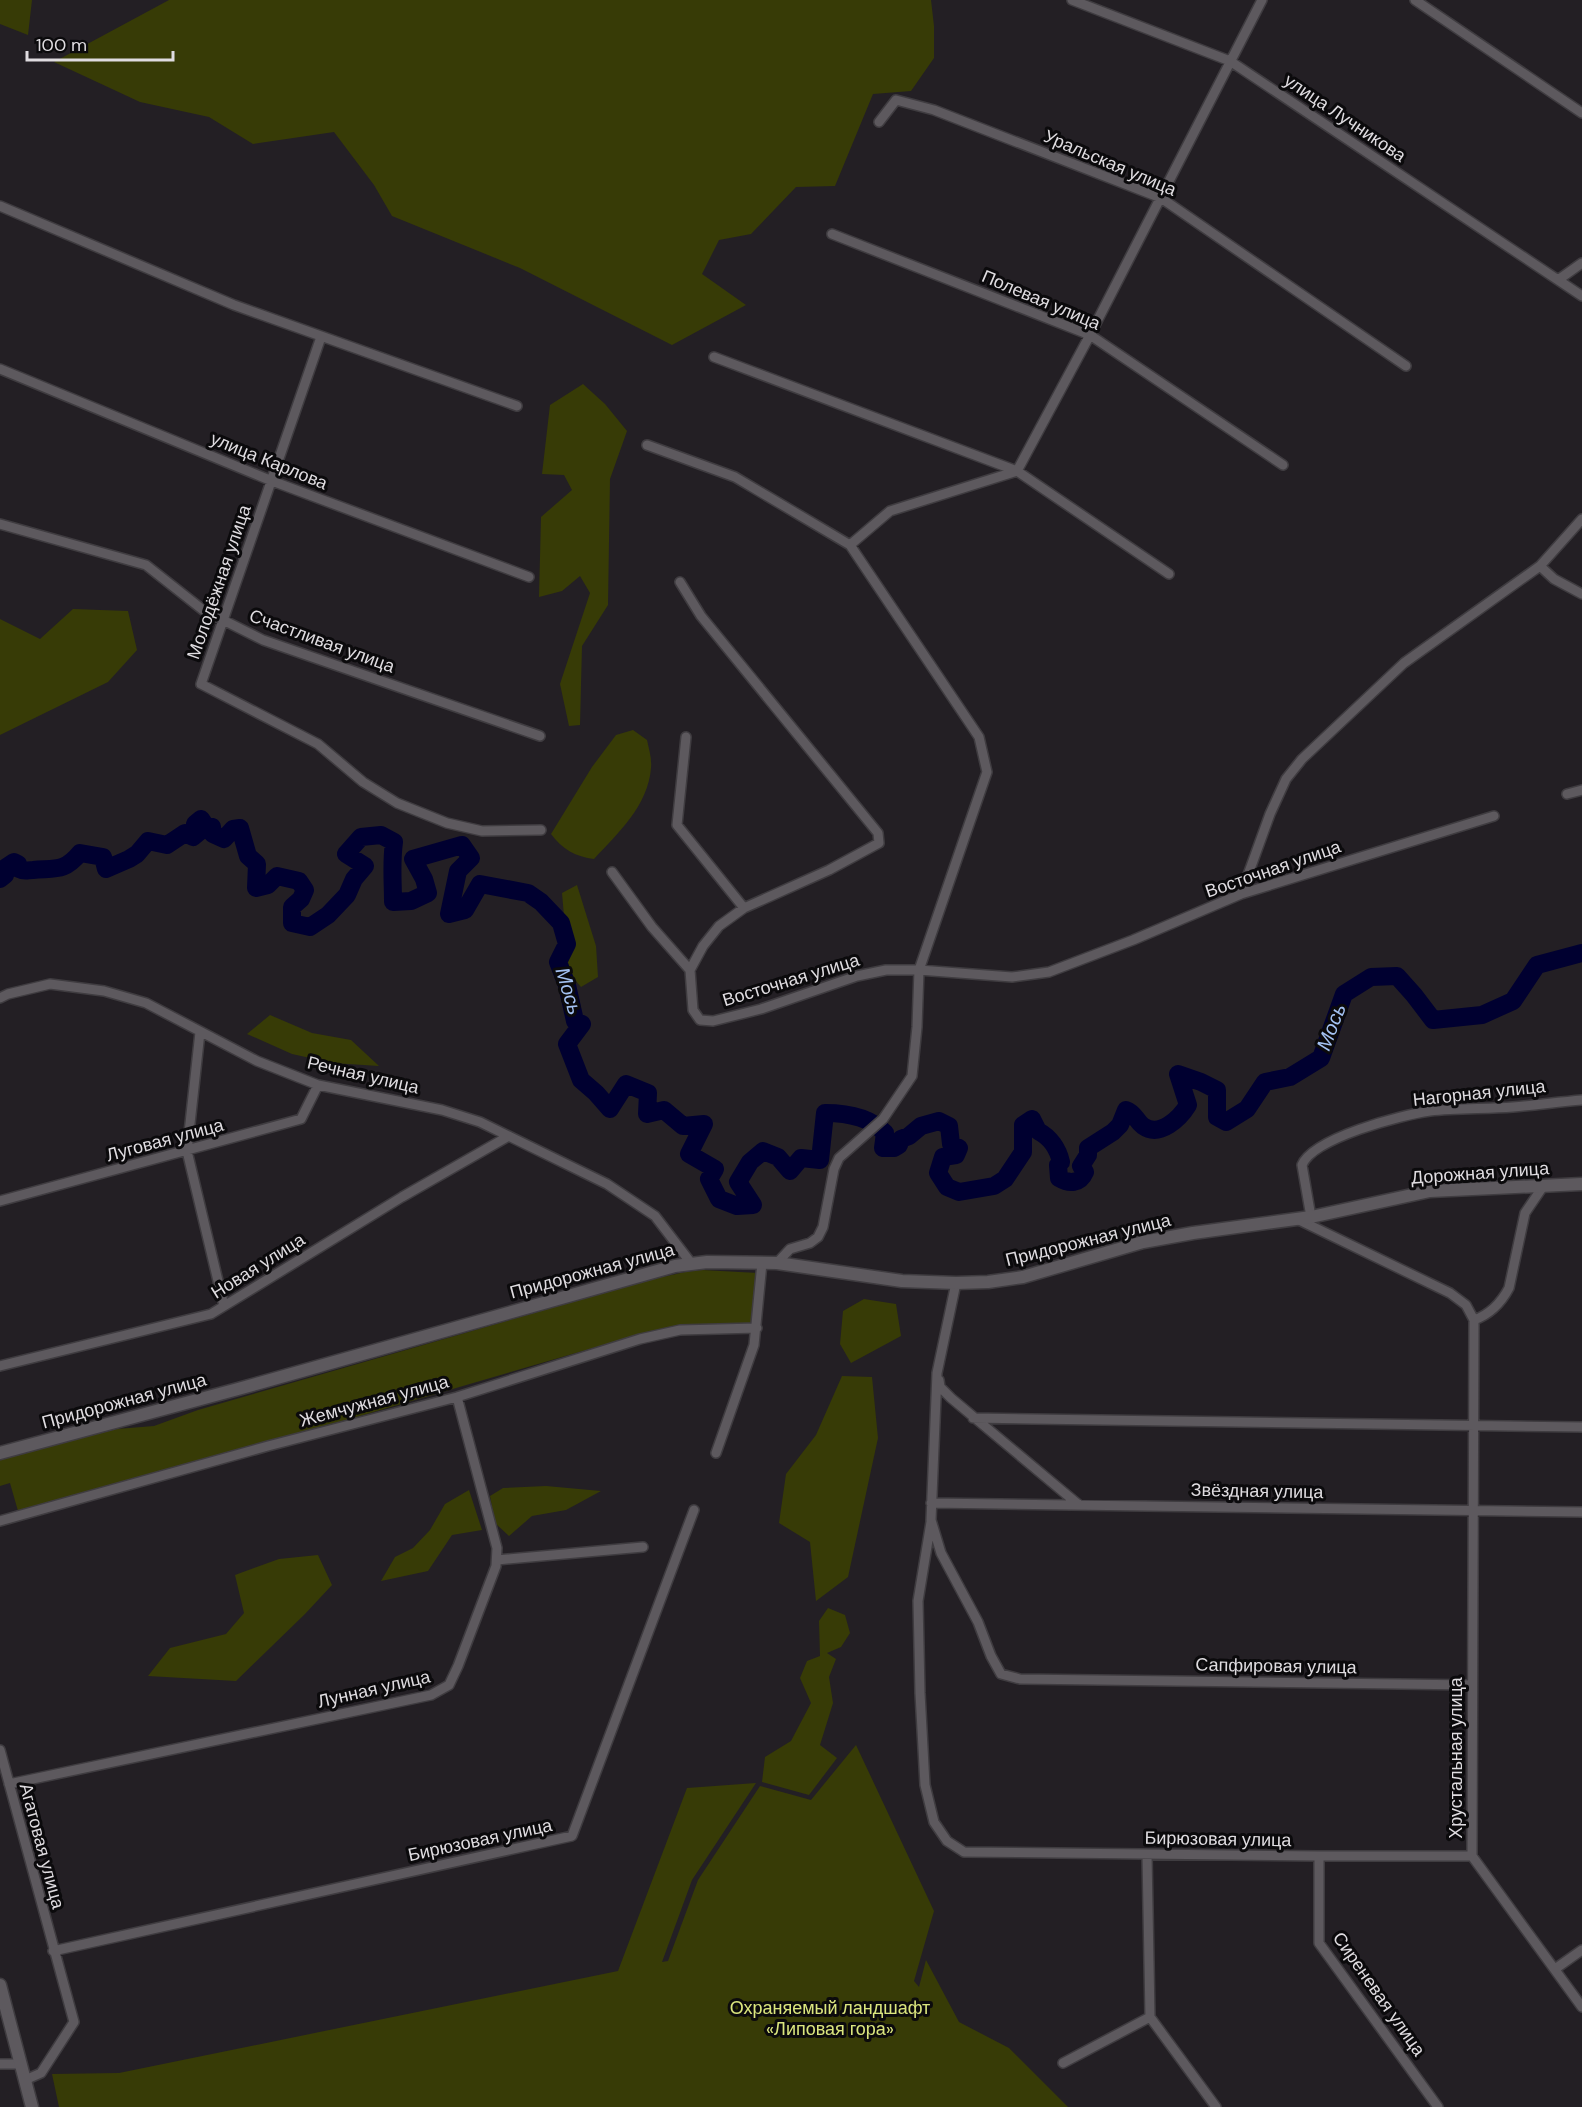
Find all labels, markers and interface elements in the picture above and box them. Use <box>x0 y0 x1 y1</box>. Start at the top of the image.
scale bar <box>27 24 172 62</box>
text: 100 m <box>36 33 87 57</box>
street label: улица Лучникова <box>1279 68 1411 168</box>
street label: Уральская улица <box>1040 124 1181 202</box>
street label: Полевая улица <box>978 264 1105 336</box>
street label: улица Карлова <box>207 427 332 496</box>
street label: Молодёжная улица <box>181 501 257 662</box>
street label: Счастливая улица <box>246 604 399 679</box>
street label: Восточная улица <box>1202 834 1345 903</box>
street label: Восточная улица <box>720 947 863 1012</box>
water label: Мось <box>550 964 588 1018</box>
water label: Мось <box>1310 1000 1352 1054</box>
street label: Речная улица <box>305 1050 422 1100</box>
street label: Нагорная улица <box>1412 1074 1547 1112</box>
street label: Луговая улица <box>104 1113 227 1167</box>
street label: Дорожная улица <box>1410 1156 1551 1190</box>
street label: Придорожная улица <box>1003 1208 1174 1272</box>
street label: Новая улица <box>207 1227 310 1304</box>
street label: Придорожная улица <box>507 1237 678 1305</box>
street label: Придорожная улица <box>39 1367 210 1435</box>
street label: Жемчужная улица <box>297 1369 452 1432</box>
street label: Звёздная улица <box>1190 1478 1325 1504</box>
street label: Сапфировая улица <box>1195 1653 1358 1679</box>
street label: Лунная улица <box>315 1664 434 1714</box>
street label: Хрустальная улица <box>1444 1676 1468 1839</box>
street label: Агатовая улица <box>14 1780 71 1912</box>
street label: Бирюзовая улица <box>406 1813 555 1867</box>
street label: Бирюзовая улица <box>1144 1826 1293 1852</box>
street label: Сиреневая улица <box>1327 1927 1431 2062</box>
park label: Охраняемый ландшафт «Липовая гора» <box>730 1996 930 2041</box>

